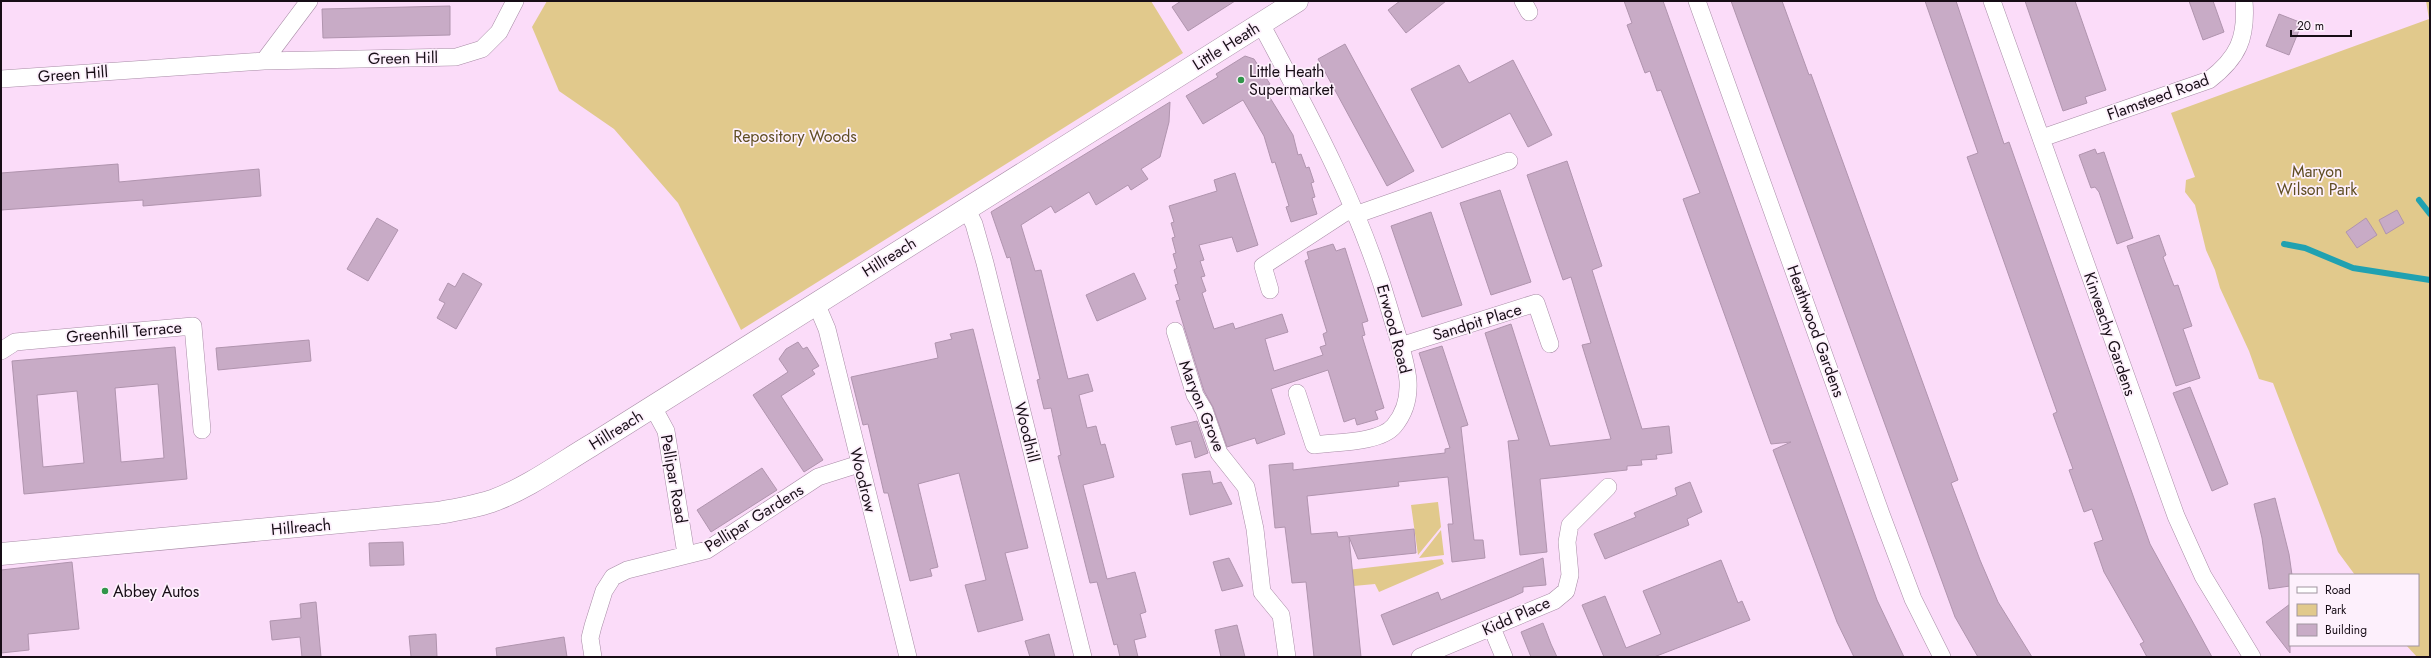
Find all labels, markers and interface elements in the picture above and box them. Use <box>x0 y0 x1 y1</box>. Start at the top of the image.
scale bar <box>2291 12 2351 38</box>
street label: Little Heath <box>1188 16 1264 76</box>
text: 20 m <box>2297 17 2324 35</box>
street label: Green Hill <box>368 46 438 70</box>
street label: Green Hill <box>37 60 109 88</box>
place label: Little Heath Supermarket <box>1249 60 1334 101</box>
street label: Flamsteed Road <box>2104 68 2212 126</box>
marker: Little Heath Supermarket <box>1236 75 1246 85</box>
park label: Repository Woods <box>733 125 857 148</box>
park label: Maryon Wilson Park <box>2277 160 2358 201</box>
street label: Hillreach <box>857 231 921 283</box>
street label: Heathwood Gardens <box>1781 262 1851 400</box>
street label: Kinveachy Gardens <box>2078 269 2142 399</box>
street label: Erwood Road <box>1371 282 1417 376</box>
street label: Sandpit Place <box>1430 298 1524 346</box>
street label: Greenhill Terrace <box>65 315 183 349</box>
street label: Maryon Grove <box>1173 357 1231 455</box>
street label: Woodhill <box>1008 400 1046 464</box>
street label: Hillreach <box>584 404 648 456</box>
street label: Pellipar Road <box>655 433 693 525</box>
street label: Woodrow <box>844 445 882 515</box>
street label: Pellipar Gardens <box>700 478 808 558</box>
street label: Hillreach <box>270 513 332 541</box>
legend <box>2289 574 2419 646</box>
place label: Abbey Autos <box>113 580 199 603</box>
text: Road <box>2325 581 2351 599</box>
marker: Abbey Autos <box>100 586 110 596</box>
street label: Kidd Place <box>1478 591 1554 641</box>
text: Park <box>2325 601 2347 619</box>
text: Building <box>2325 621 2367 639</box>

